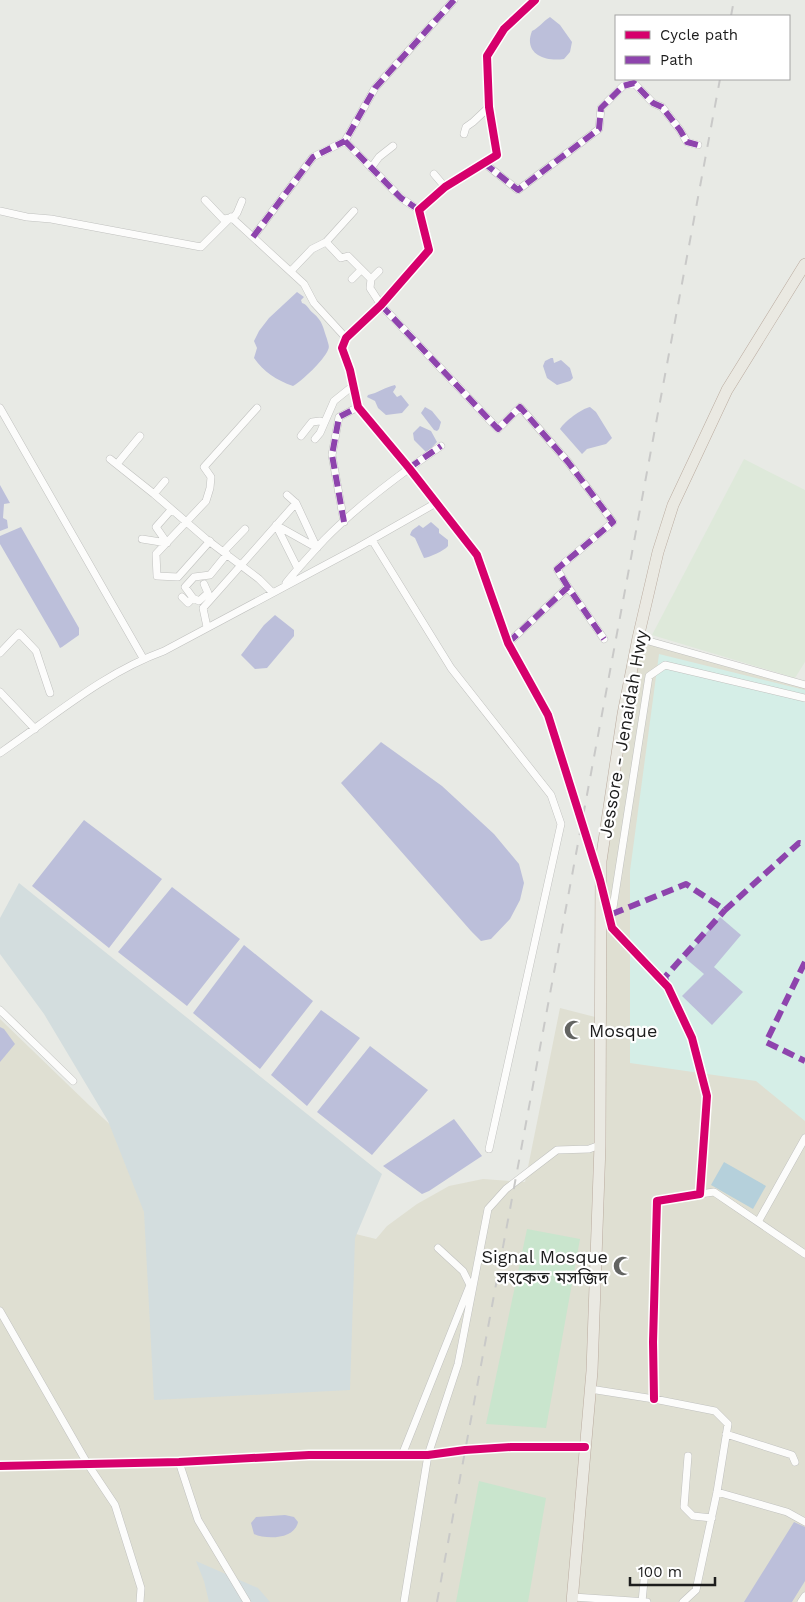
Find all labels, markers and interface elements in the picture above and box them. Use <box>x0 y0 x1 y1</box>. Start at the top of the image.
legend <box>615 15 790 80</box>
text: Cycle path <box>660 26 738 44</box>
text: Path <box>660 51 693 69</box>
street label: Jessore - Jenaidah Hwy <box>594 627 652 840</box>
mosque icon: Mosque <box>563 1019 585 1041</box>
place label: Mosque <box>589 1020 657 1041</box>
place label: Signal Mosque সংকেত মসজিদ <box>482 1246 609 1288</box>
mosque icon: Signal Mosque সংকেত মসজিদ <box>612 1255 634 1277</box>
scale bar <box>630 1554 715 1586</box>
text: 100 m <box>638 1563 682 1581</box>

